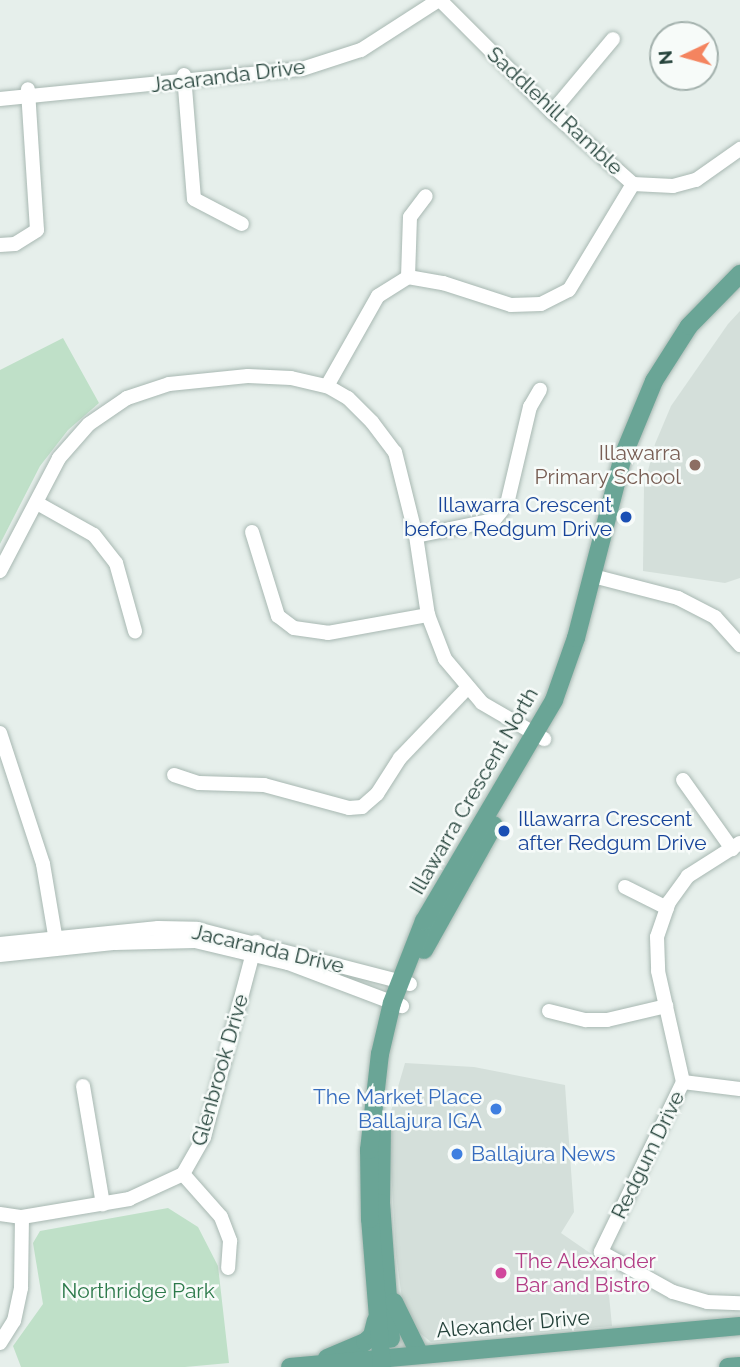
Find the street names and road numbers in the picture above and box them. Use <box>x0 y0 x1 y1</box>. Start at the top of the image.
street label: Saddlehill Ramble <box>482 41 628 181</box>
street label: Jacaranda Drive <box>149 54 307 98</box>
street label: Illawarra Crescent North <box>404 683 544 899</box>
street label: Jacaranda Drive <box>189 919 347 979</box>
street label: Glenbrook Drive <box>186 991 254 1149</box>
street label: Redgum Drive <box>606 1087 690 1223</box>
street label: Alexander Drive <box>435 1305 591 1343</box>

